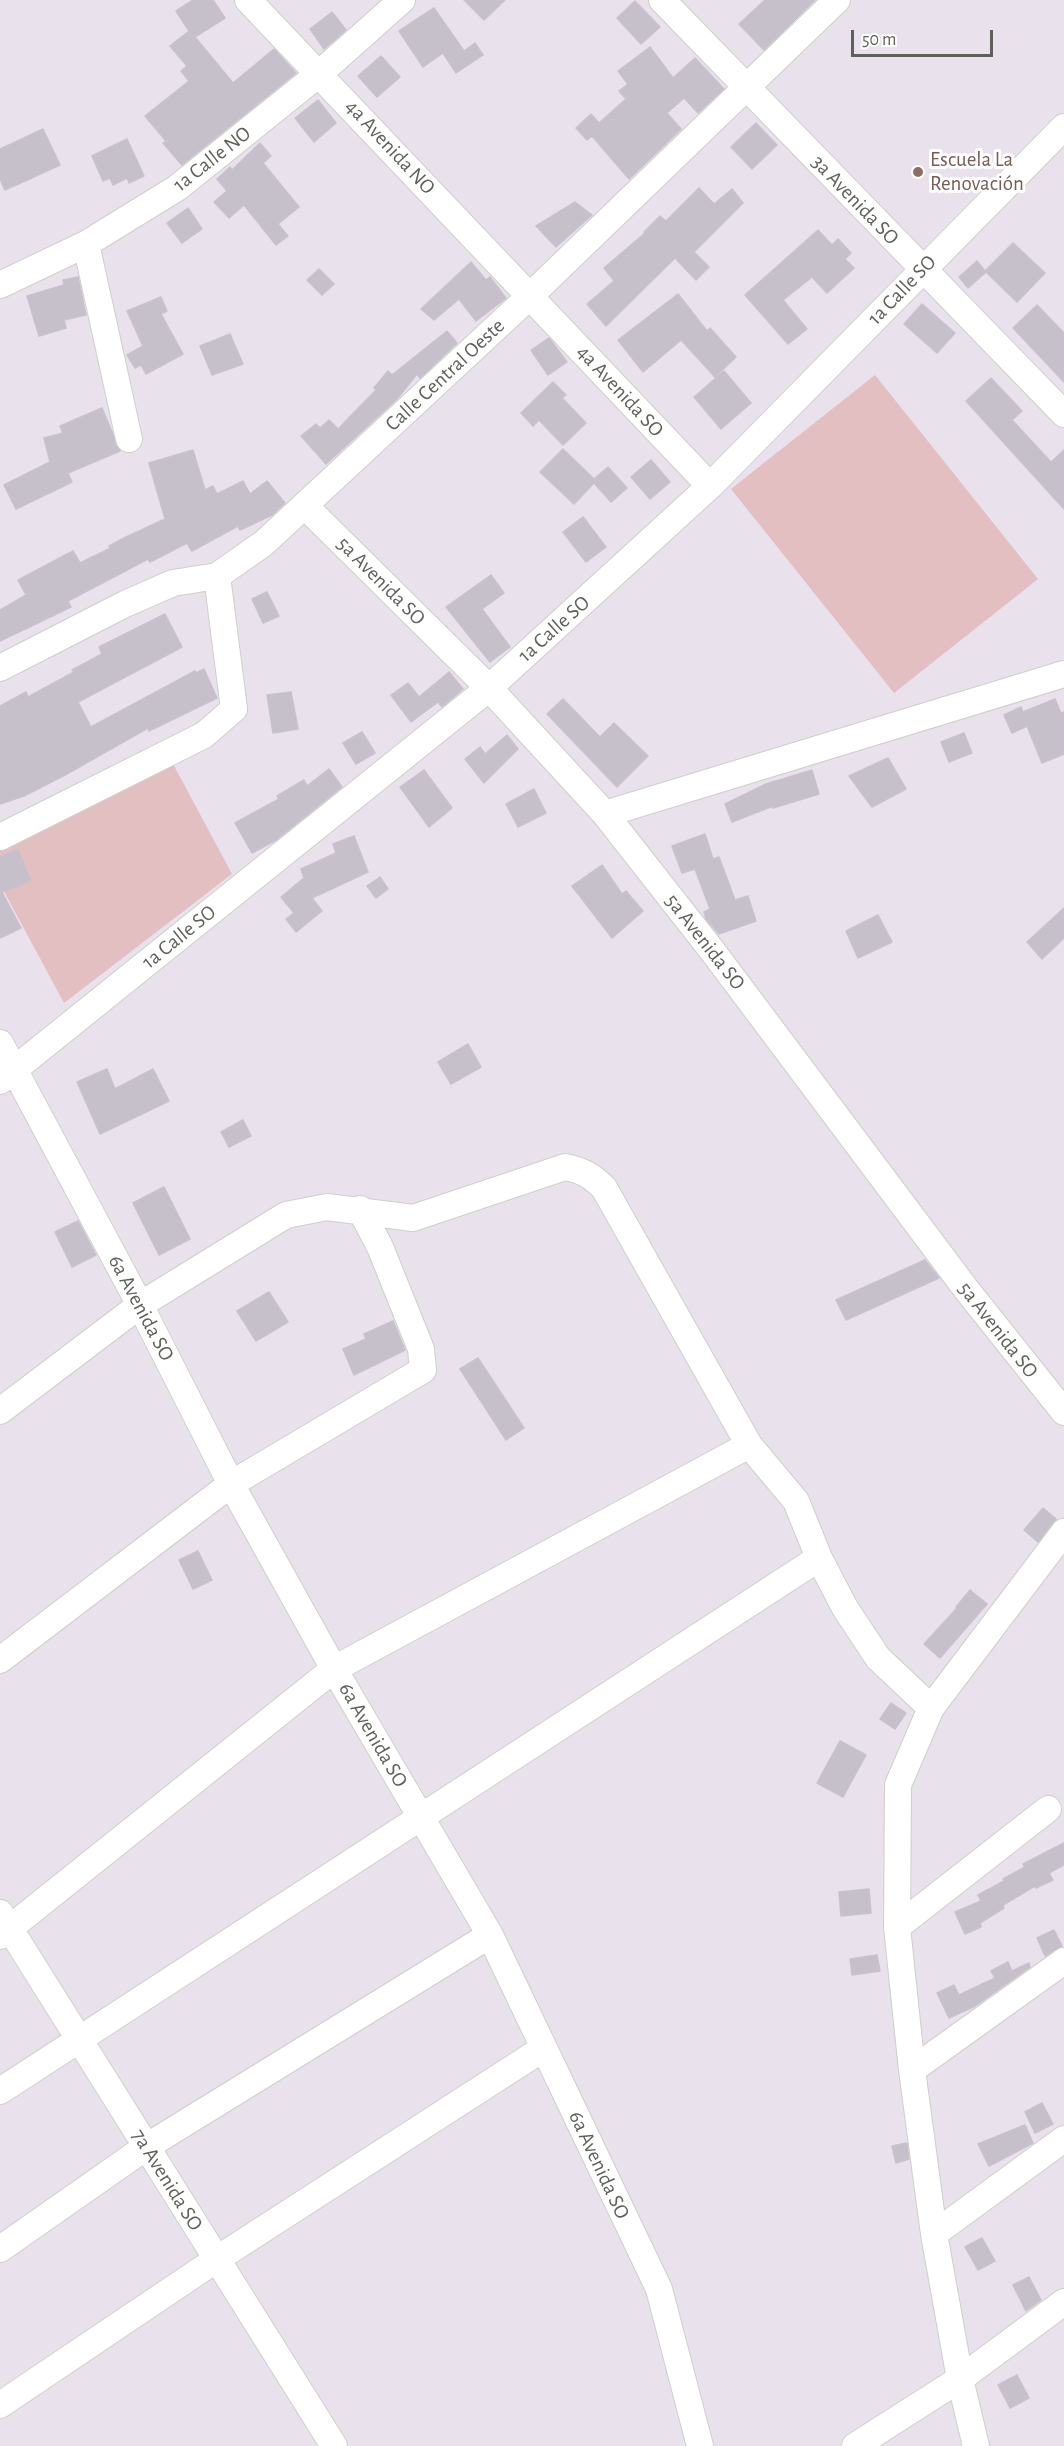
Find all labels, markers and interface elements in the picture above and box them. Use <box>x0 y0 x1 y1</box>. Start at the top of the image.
scale bar <box>854 18 996 56</box>
text: 50 m <box>862 31 896 49</box>
street label: 4a Avenida NO <box>340 94 440 200</box>
street label: 1a Calle NO <box>168 121 256 197</box>
place label: Escuela La Renovación <box>930 147 1024 197</box>
street label: 3a Avenida SO <box>806 150 904 250</box>
marker: Escuela La Renovación <box>911 165 925 179</box>
street label: 1a Calle SO <box>862 250 942 330</box>
street label: Calle Central Oeste <box>380 313 510 437</box>
street label: 4a Avenida SO <box>571 340 669 442</box>
street label: 5a Avenida SO <box>331 531 431 631</box>
street label: 1a Calle SO <box>513 590 595 668</box>
street label: 5a Avenida SO <box>660 889 750 995</box>
street label: 1a Calle SO <box>137 900 221 974</box>
street label: 6a Avenida SO <box>103 1251 179 1365</box>
street label: 5a Avenida SO <box>953 1277 1043 1383</box>
street label: 6a Avenida SO <box>333 1678 413 1792</box>
street label: 6a Avenida SO <box>563 2107 635 2223</box>
street label: 7a Avenida SO <box>126 2124 208 2236</box>

